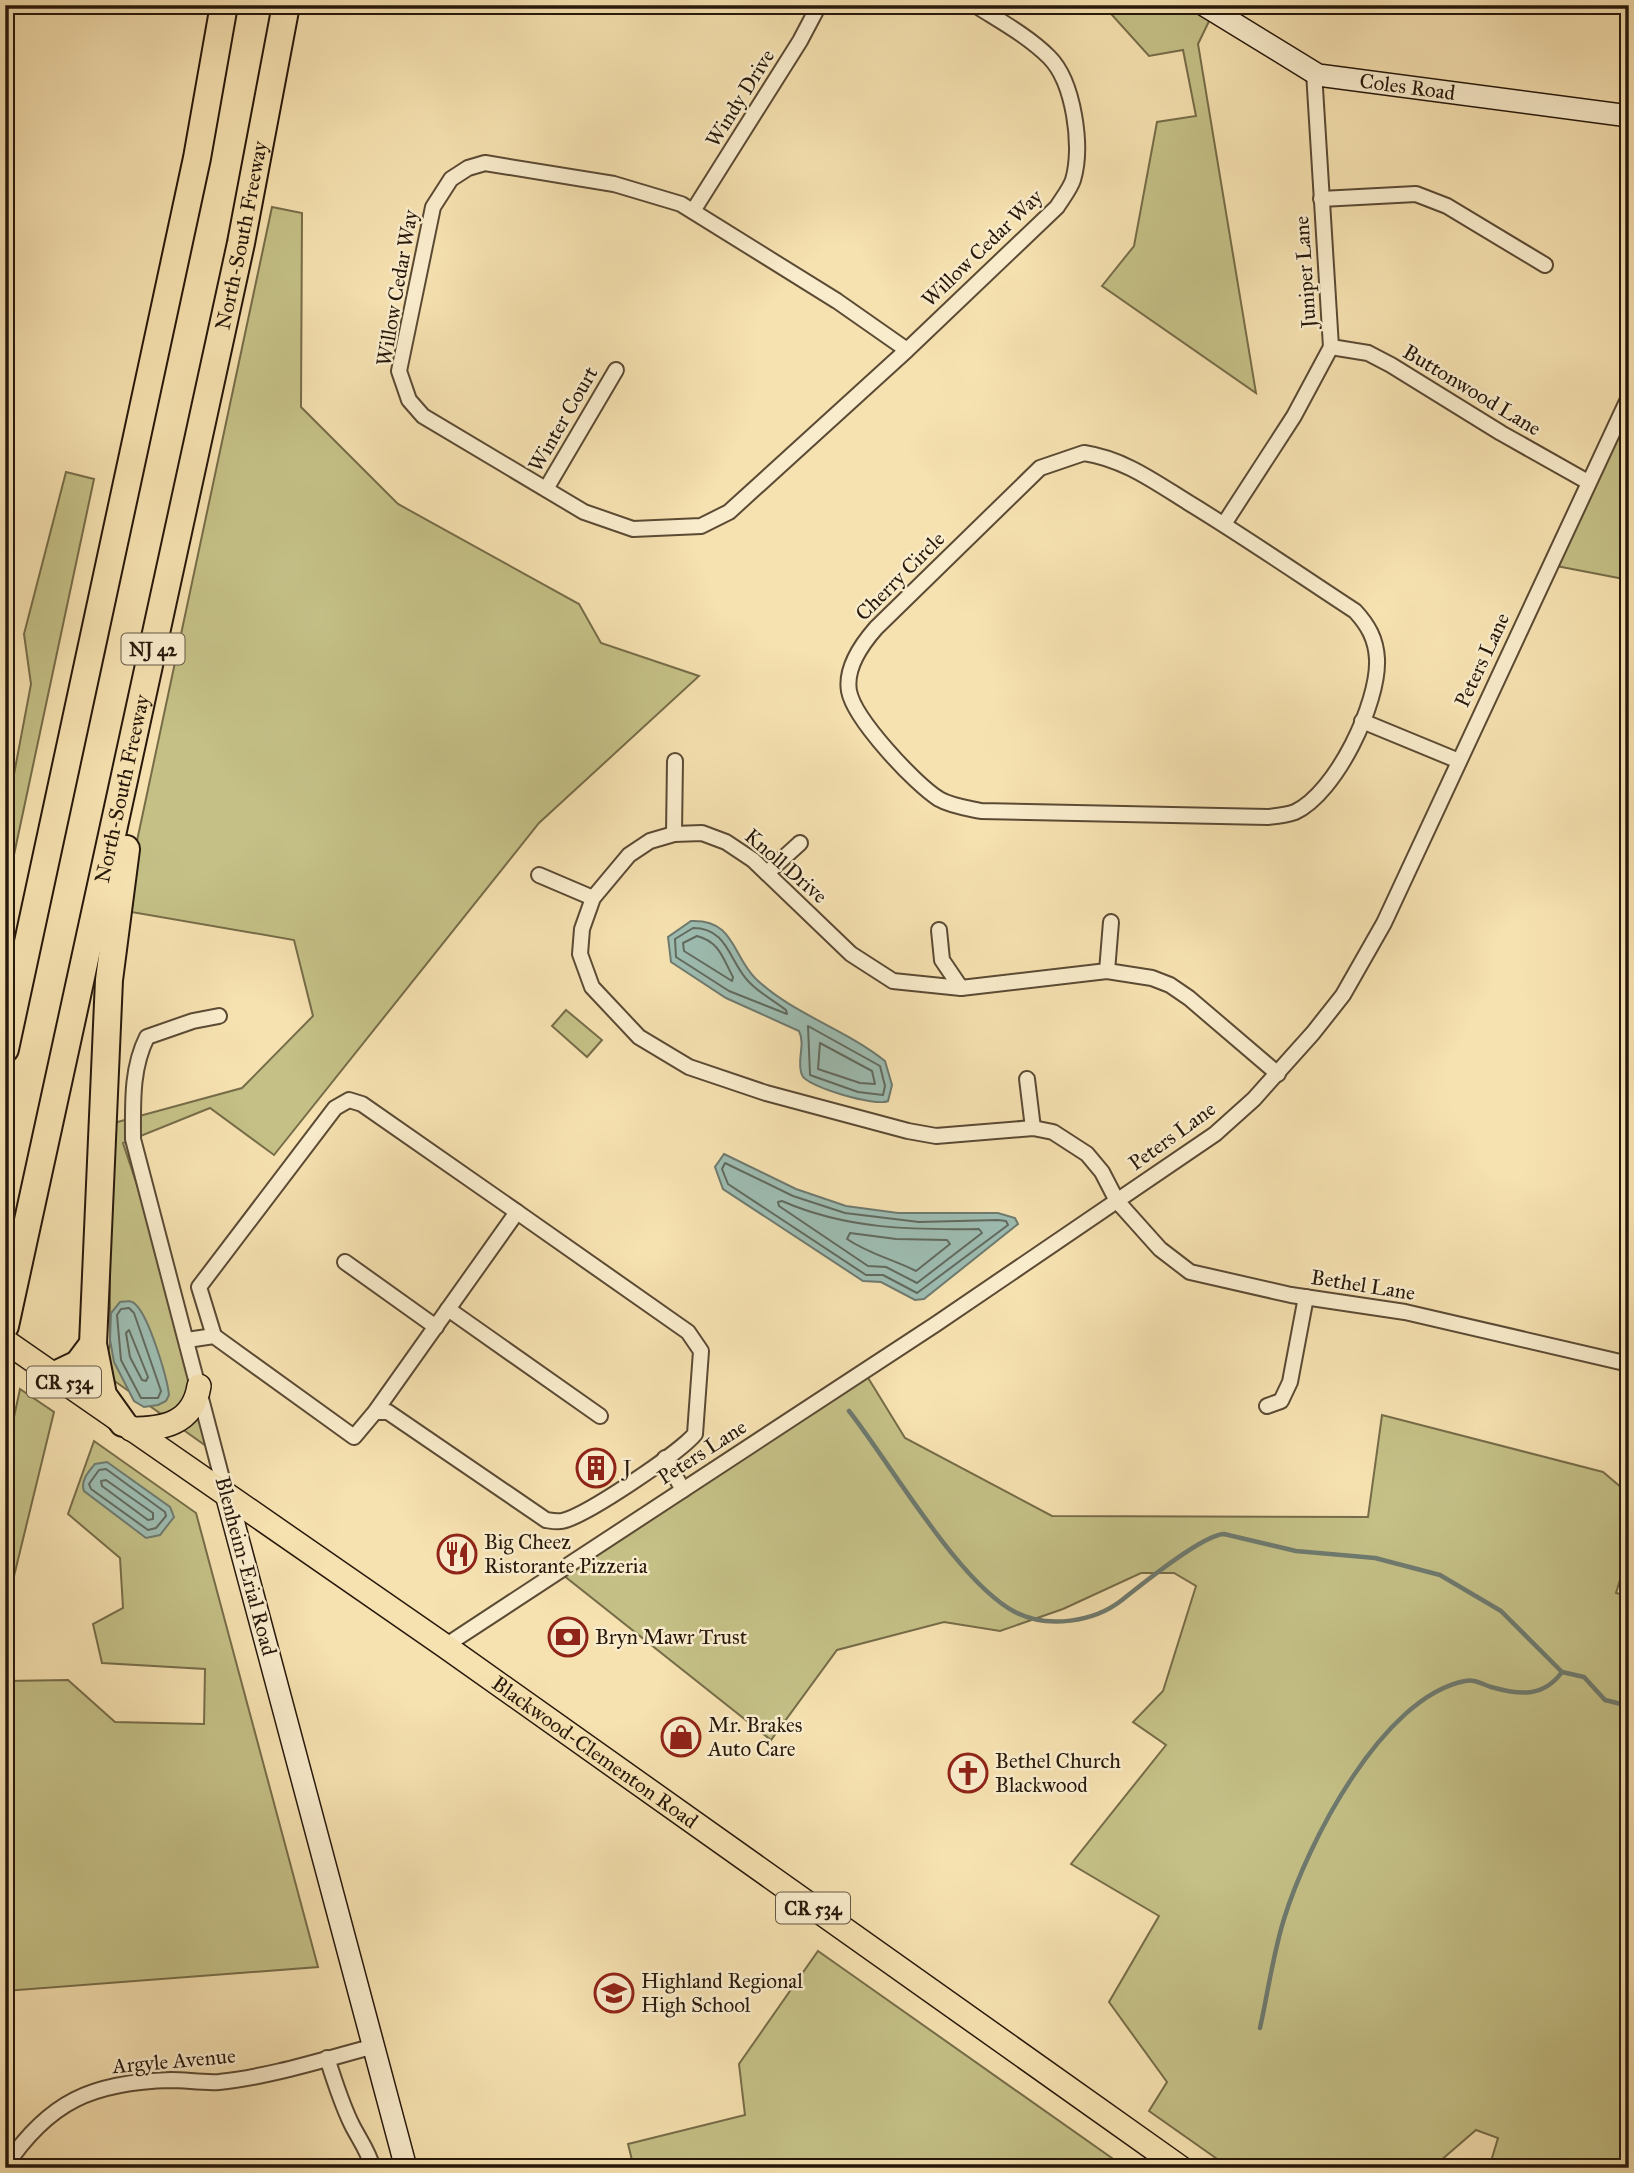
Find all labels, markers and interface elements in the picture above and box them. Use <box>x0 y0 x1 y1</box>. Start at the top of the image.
street label: Windy Drive <box>700 44 780 152</box>
street label: Coles Road <box>1358 68 1457 106</box>
street label: North-South Freeway <box>209 138 273 332</box>
street label: Willow Cedar Way <box>916 183 1049 312</box>
street label: Willow Cedar Way <box>370 207 424 368</box>
street label: Juniper Lane <box>1288 215 1322 331</box>
street label: Buttonwood Lane <box>1398 339 1546 442</box>
street label: Winter Court <box>522 361 604 476</box>
street label: Cherry Circle <box>850 526 950 626</box>
street label: Peters Lane <box>1449 609 1515 711</box>
road number: NJ 42 <box>122 634 184 664</box>
street label: North-South Freeway <box>89 691 155 885</box>
street label: Knoll Drive <box>739 823 833 909</box>
street label: Peters Lane <box>1124 1096 1221 1176</box>
street label: Bethel Lane <box>1309 1264 1417 1306</box>
road number: CR 534 <box>27 1366 101 1398</box>
street label: Peters Lane <box>653 1413 752 1490</box>
building icon: J <box>575 1447 617 1489</box>
place label: J <box>621 1455 632 1481</box>
street label: Blenheim-Erial Road <box>210 1474 283 1659</box>
place label: Big Cheez Ristorante Pizzeria <box>484 1529 648 1579</box>
restaurant icon: Big Cheez Ristorante Pizzeria <box>436 1533 478 1575</box>
bank icon: Bryn Mawr Trust <box>547 1616 589 1658</box>
place label: Bryn Mawr Trust <box>595 1624 748 1650</box>
street label: Blackwood-Clementon Road <box>487 1670 703 1834</box>
place label: Mr. Brakes Auto Care <box>707 1712 802 1762</box>
shop icon: Mr. Brakes Auto Care <box>660 1716 702 1758</box>
place label: Bethel Church Blackwood <box>995 1748 1121 1798</box>
church icon: Bethel Church Blackwood <box>947 1752 989 1794</box>
road number: CR 534 <box>776 1892 850 1924</box>
place label: Highland Regional High School <box>641 1968 803 2018</box>
school or university icon: Highland Regional High School <box>593 1972 635 2014</box>
street label: Argyle Avenue <box>110 2043 237 2079</box>

